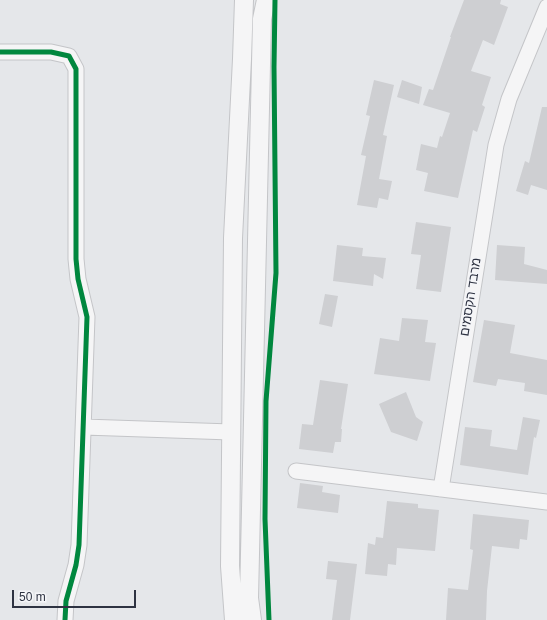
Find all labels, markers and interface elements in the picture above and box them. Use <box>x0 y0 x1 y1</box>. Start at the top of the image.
street label: מרבד הקסמים <box>457 257 485 337</box>
scale bar <box>14 582 138 608</box>
text: 50 m <box>19 590 46 604</box>

